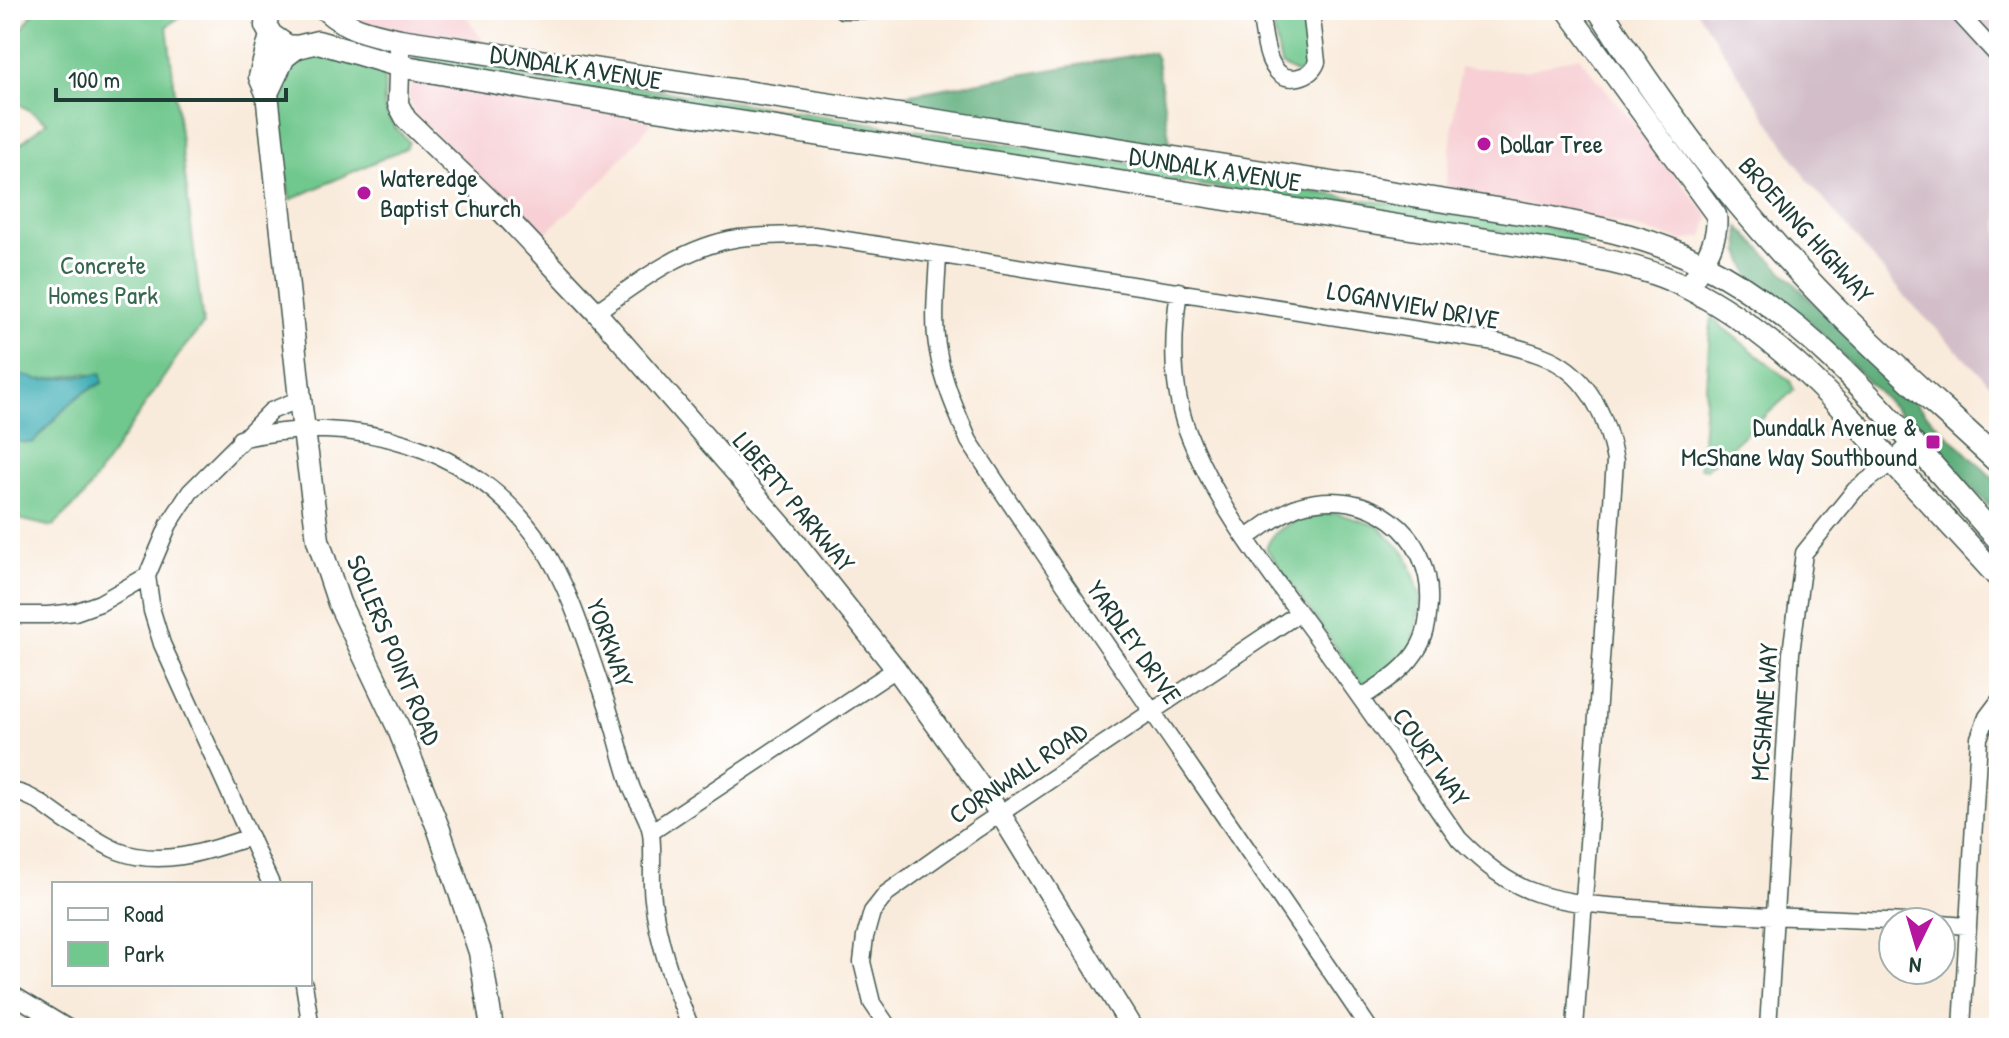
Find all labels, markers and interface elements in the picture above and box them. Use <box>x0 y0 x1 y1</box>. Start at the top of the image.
street label: DUNDALK AVENUE <box>488 36 665 97</box>
scale bar <box>56 52 286 102</box>
text: 100 m <box>68 63 120 95</box>
place label: Dollar Tree <box>1500 126 1603 161</box>
marker: Dollar Tree <box>1475 135 1493 153</box>
street label: DUNDALK AVENUE <box>1127 138 1304 199</box>
street label: BROENING HIGHWAY <box>1731 149 1882 311</box>
place label: Wateredge Baptist Church <box>380 160 521 225</box>
marker: Wateredge Baptist Church <box>355 184 373 202</box>
park label: Concrete Homes Park <box>48 247 158 312</box>
street label: LOGANVIEW DRIVE <box>1325 272 1502 337</box>
place label: Dundalk Avenue & McShane Way Southbound <box>1681 409 1917 474</box>
street label: LIBERTY PARKWAY <box>725 424 864 579</box>
marker: Dundalk Avenue & McShane Way Southbound <box>1924 433 1942 451</box>
street label: SOLLERS POINT ROAD <box>339 549 451 751</box>
street label: YARDLEY DRIVE <box>1079 573 1190 711</box>
street label: YORKWAY <box>578 594 643 692</box>
street label: MCSHANE WAY <box>1741 641 1786 782</box>
street label: COURT WAY <box>1385 700 1478 814</box>
street label: CORNWALL ROAD <box>942 713 1094 832</box>
legend <box>52 882 312 986</box>
text: Road <box>124 897 163 929</box>
north arrow <box>1877 906 1957 986</box>
text: Park <box>124 937 164 969</box>
text: N <box>1908 950 1922 981</box>

